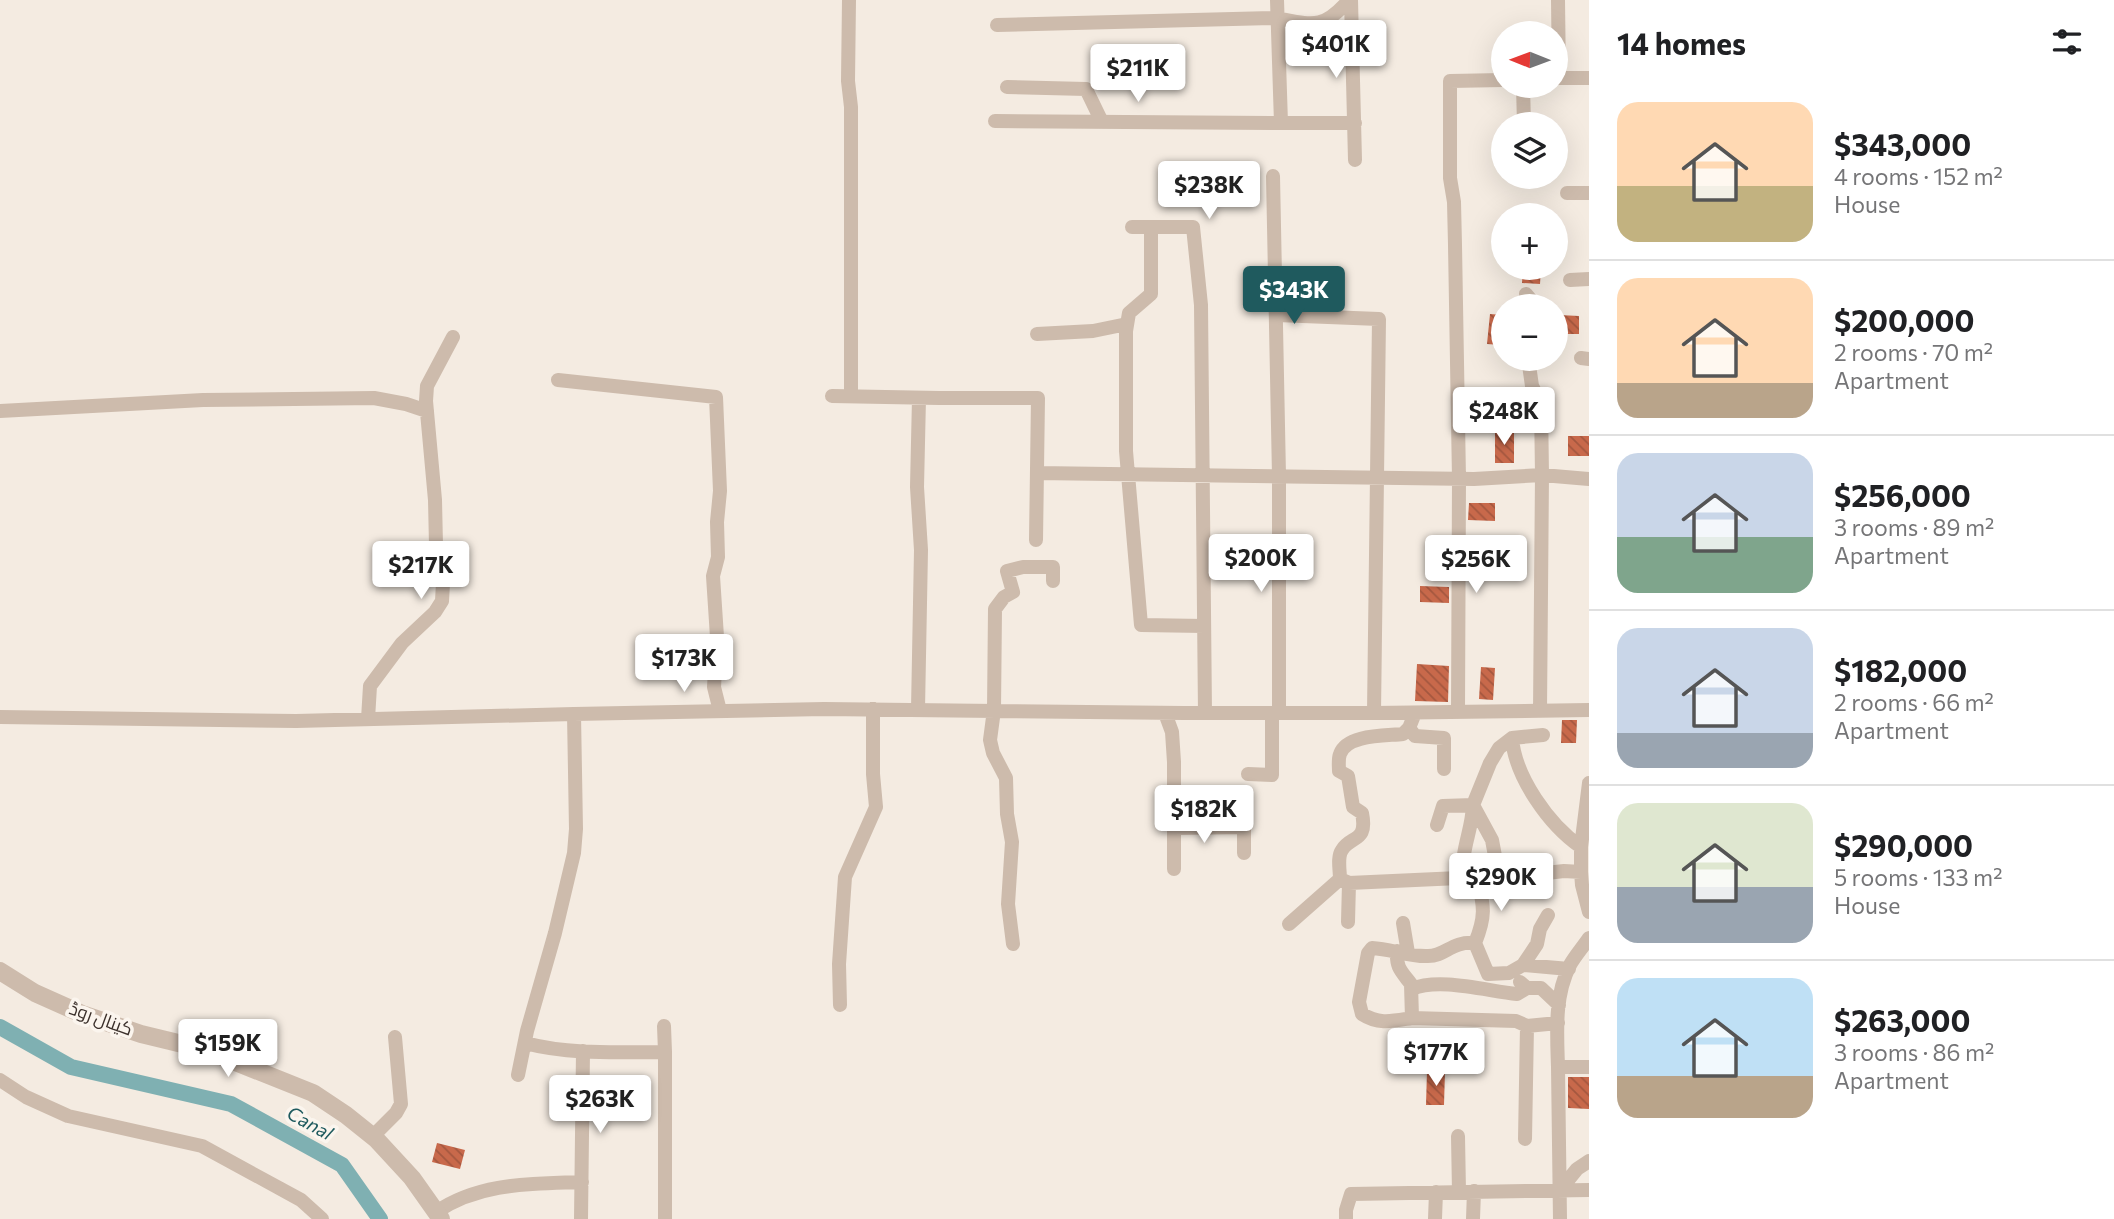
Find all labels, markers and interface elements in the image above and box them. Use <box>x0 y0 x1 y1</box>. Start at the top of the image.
pin: $401K <box>1287 20 1385 80</box>
north arrow <box>1491 21 1568 98</box>
map controls <box>1491 21 1568 371</box>
icon: filters <box>2048 23 2086 61</box>
text: 14 homes <box>1617 24 1746 61</box>
text: $401K <box>1301 29 1371 57</box>
pin: $211K <box>1089 44 1187 104</box>
text: $211K <box>1106 53 1170 81</box>
button: layers <box>1491 112 1568 189</box>
text: $343,000 <box>1834 125 1971 162</box>
icon: home <box>1673 130 1757 214</box>
pin: $238K <box>1160 162 1258 221</box>
text: 4 rooms · 152 m² <box>1834 162 2003 190</box>
text: $238K <box>1174 170 1244 198</box>
text: House <box>1834 190 1900 218</box>
button: + <box>1491 203 1568 280</box>
pin: $343K <box>1245 266 1343 326</box>
text: $343K <box>1259 275 1329 303</box>
button: − <box>1491 294 1568 371</box>
text: $200,000 <box>1834 301 1974 338</box>
icon: home <box>1673 306 1757 390</box>
text: 2 rooms · 70 m² <box>1834 338 1993 366</box>
text: Apartment <box>1834 366 1949 394</box>
pin: $248K <box>1455 388 1553 447</box>
text: $248K <box>1469 396 1539 424</box>
text: $256,000 <box>1834 476 1971 513</box>
icon: home <box>1673 481 1757 565</box>
text: 3 rooms · 89 m² <box>1834 513 1994 541</box>
pin: $200K <box>1212 534 1310 594</box>
pin: $256K <box>1427 536 1525 595</box>
text: Apartment <box>1834 541 1949 569</box>
pin: $217K <box>372 542 470 601</box>
text: $200K <box>1225 543 1297 571</box>
text: $256K <box>1441 544 1511 572</box>
text: $217K <box>388 550 454 578</box>
pin: $173K <box>635 634 733 694</box>
text: $173K <box>651 643 717 671</box>
text: $182,000 <box>1834 651 1967 688</box>
icon: home <box>1673 656 1757 740</box>
text: 2 rooms · 66 m² <box>1834 688 1994 716</box>
text: Apartment <box>1834 716 1949 744</box>
pin: $182K <box>1155 786 1253 845</box>
text: $182K <box>1171 794 1237 822</box>
text: $290,000 <box>1834 826 1973 863</box>
icon: home <box>1673 831 1757 915</box>
pin: $290K <box>1452 853 1550 913</box>
text: $290K <box>1465 862 1537 890</box>
text: 5 rooms · 133 m² <box>1834 863 2002 891</box>
text: House <box>1834 891 1900 919</box>
street label: کینال روڈ <box>66 996 136 1041</box>
text: $263,000 <box>1834 1001 1970 1038</box>
icon: home <box>1673 1006 1757 1090</box>
pin: $159K <box>179 1020 277 1079</box>
text: $159K <box>194 1028 262 1056</box>
pin: $177K <box>1387 1028 1485 1088</box>
text: $177K <box>1404 1037 1468 1065</box>
text: 3 rooms · 86 m² <box>1834 1038 1994 1066</box>
text: Apartment <box>1834 1066 1949 1094</box>
pin: $263K <box>551 1076 649 1135</box>
text: $263K <box>565 1084 635 1112</box>
water label: Canal <box>283 1101 338 1145</box>

